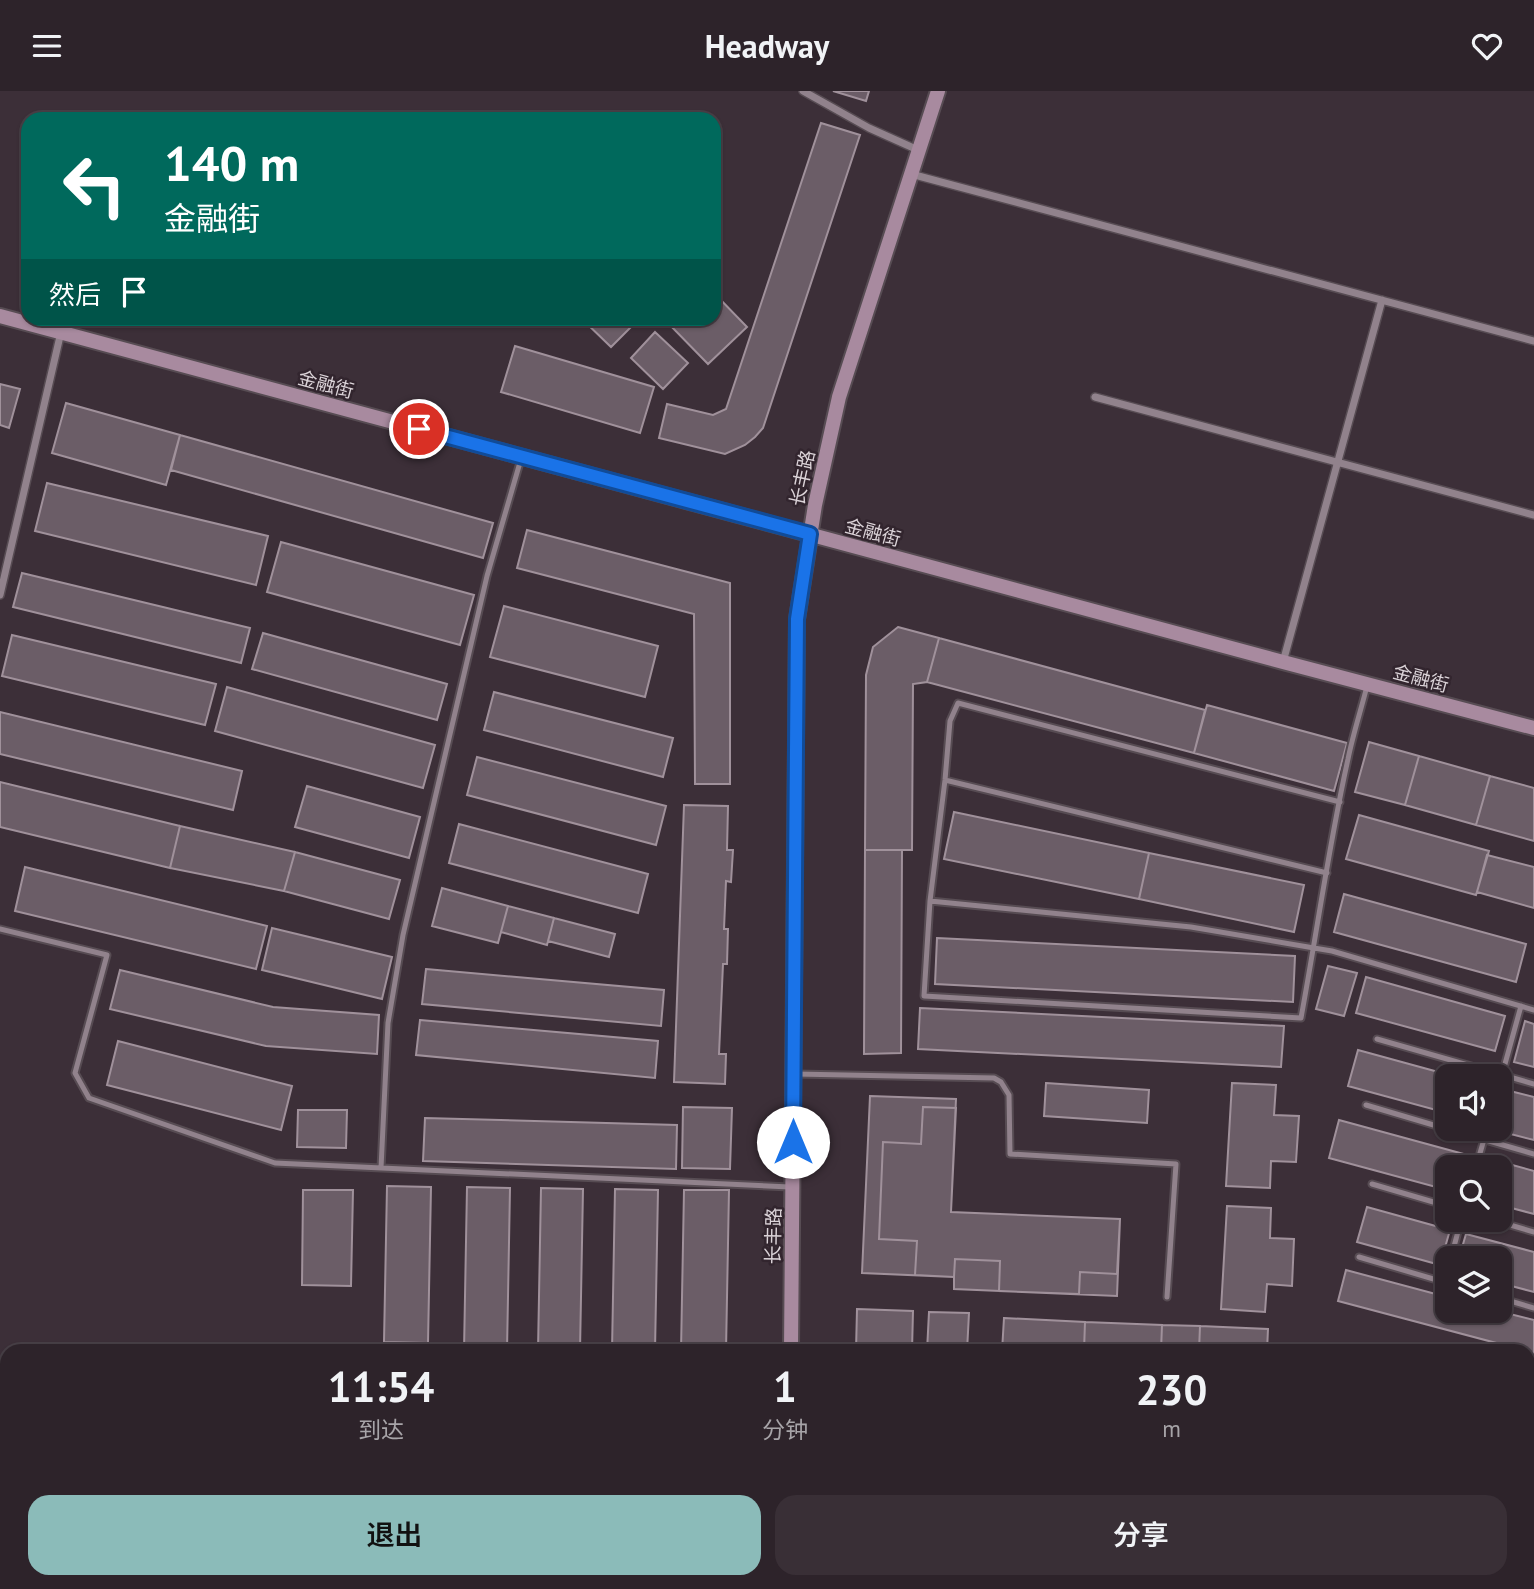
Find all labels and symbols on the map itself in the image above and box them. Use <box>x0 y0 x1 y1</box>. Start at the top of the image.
street label: 金融街 <box>295 365 357 403</box>
pin <box>389 399 449 459</box>
street label: 长丰路 <box>784 448 820 508</box>
street label: 金融街 <box>842 513 904 551</box>
street label: 金融街 <box>1390 659 1452 697</box>
position arrow <box>756 1105 830 1179</box>
street label: 长丰路 <box>761 1207 785 1265</box>

